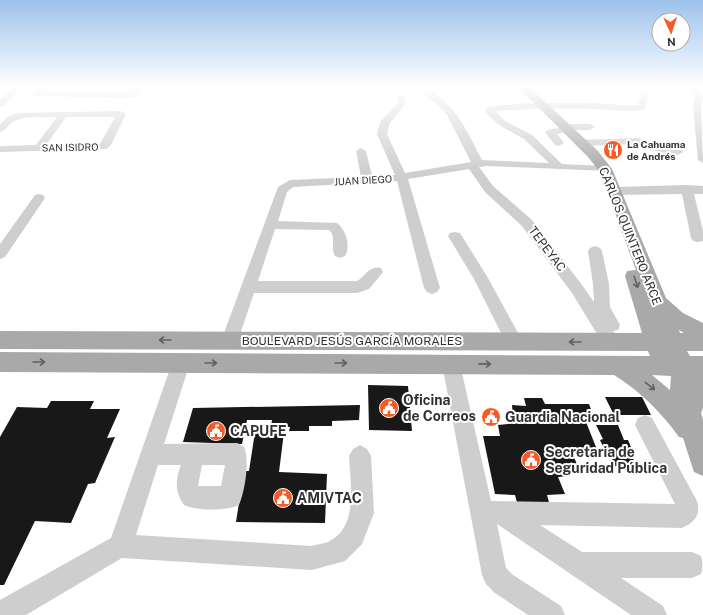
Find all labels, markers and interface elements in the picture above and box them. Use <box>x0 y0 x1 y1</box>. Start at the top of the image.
north arrow <box>651 12 691 52</box>
text: N <box>667 36 676 48</box>
place label: La Cahuama de Andrés <box>627 138 686 162</box>
restaurant icon: La Cahuama de Andrés <box>602 139 624 161</box>
street label: SAN ISIDRO <box>41 141 99 153</box>
street label: CARLOS QUINTERO ARCE <box>596 165 664 307</box>
street label: JUAN DIEGO <box>334 172 392 188</box>
street label: TEPEYAC <box>526 224 568 274</box>
one-way arrow <box>633 275 640 288</box>
street label: BOULEVARD JESÚS GARCÍA MORALES <box>242 334 462 348</box>
one-way arrow <box>159 336 172 344</box>
one-way arrow <box>569 338 582 346</box>
one-way arrow <box>32 358 45 366</box>
one-way arrow <box>204 359 217 367</box>
one-way arrow <box>334 359 347 367</box>
one-way arrow <box>478 360 491 368</box>
one-way arrow <box>644 382 655 390</box>
place label: Oficina de Correos <box>403 392 476 424</box>
public building icon: Oficina de Correos <box>378 397 400 419</box>
public building icon: Guardia Nacional <box>480 406 502 428</box>
place label: Guardia Nacional <box>505 409 620 425</box>
public building icon: CAPUFE <box>205 420 227 442</box>
place label: CAPUFE <box>230 423 287 439</box>
place label: Secretaria de Seguridad Pública <box>545 444 667 476</box>
public building icon: Secretaria de Seguridad Pública <box>520 449 542 471</box>
public building icon: AMIVTAC <box>272 487 294 509</box>
place label: AMIVTAC <box>297 490 362 506</box>

